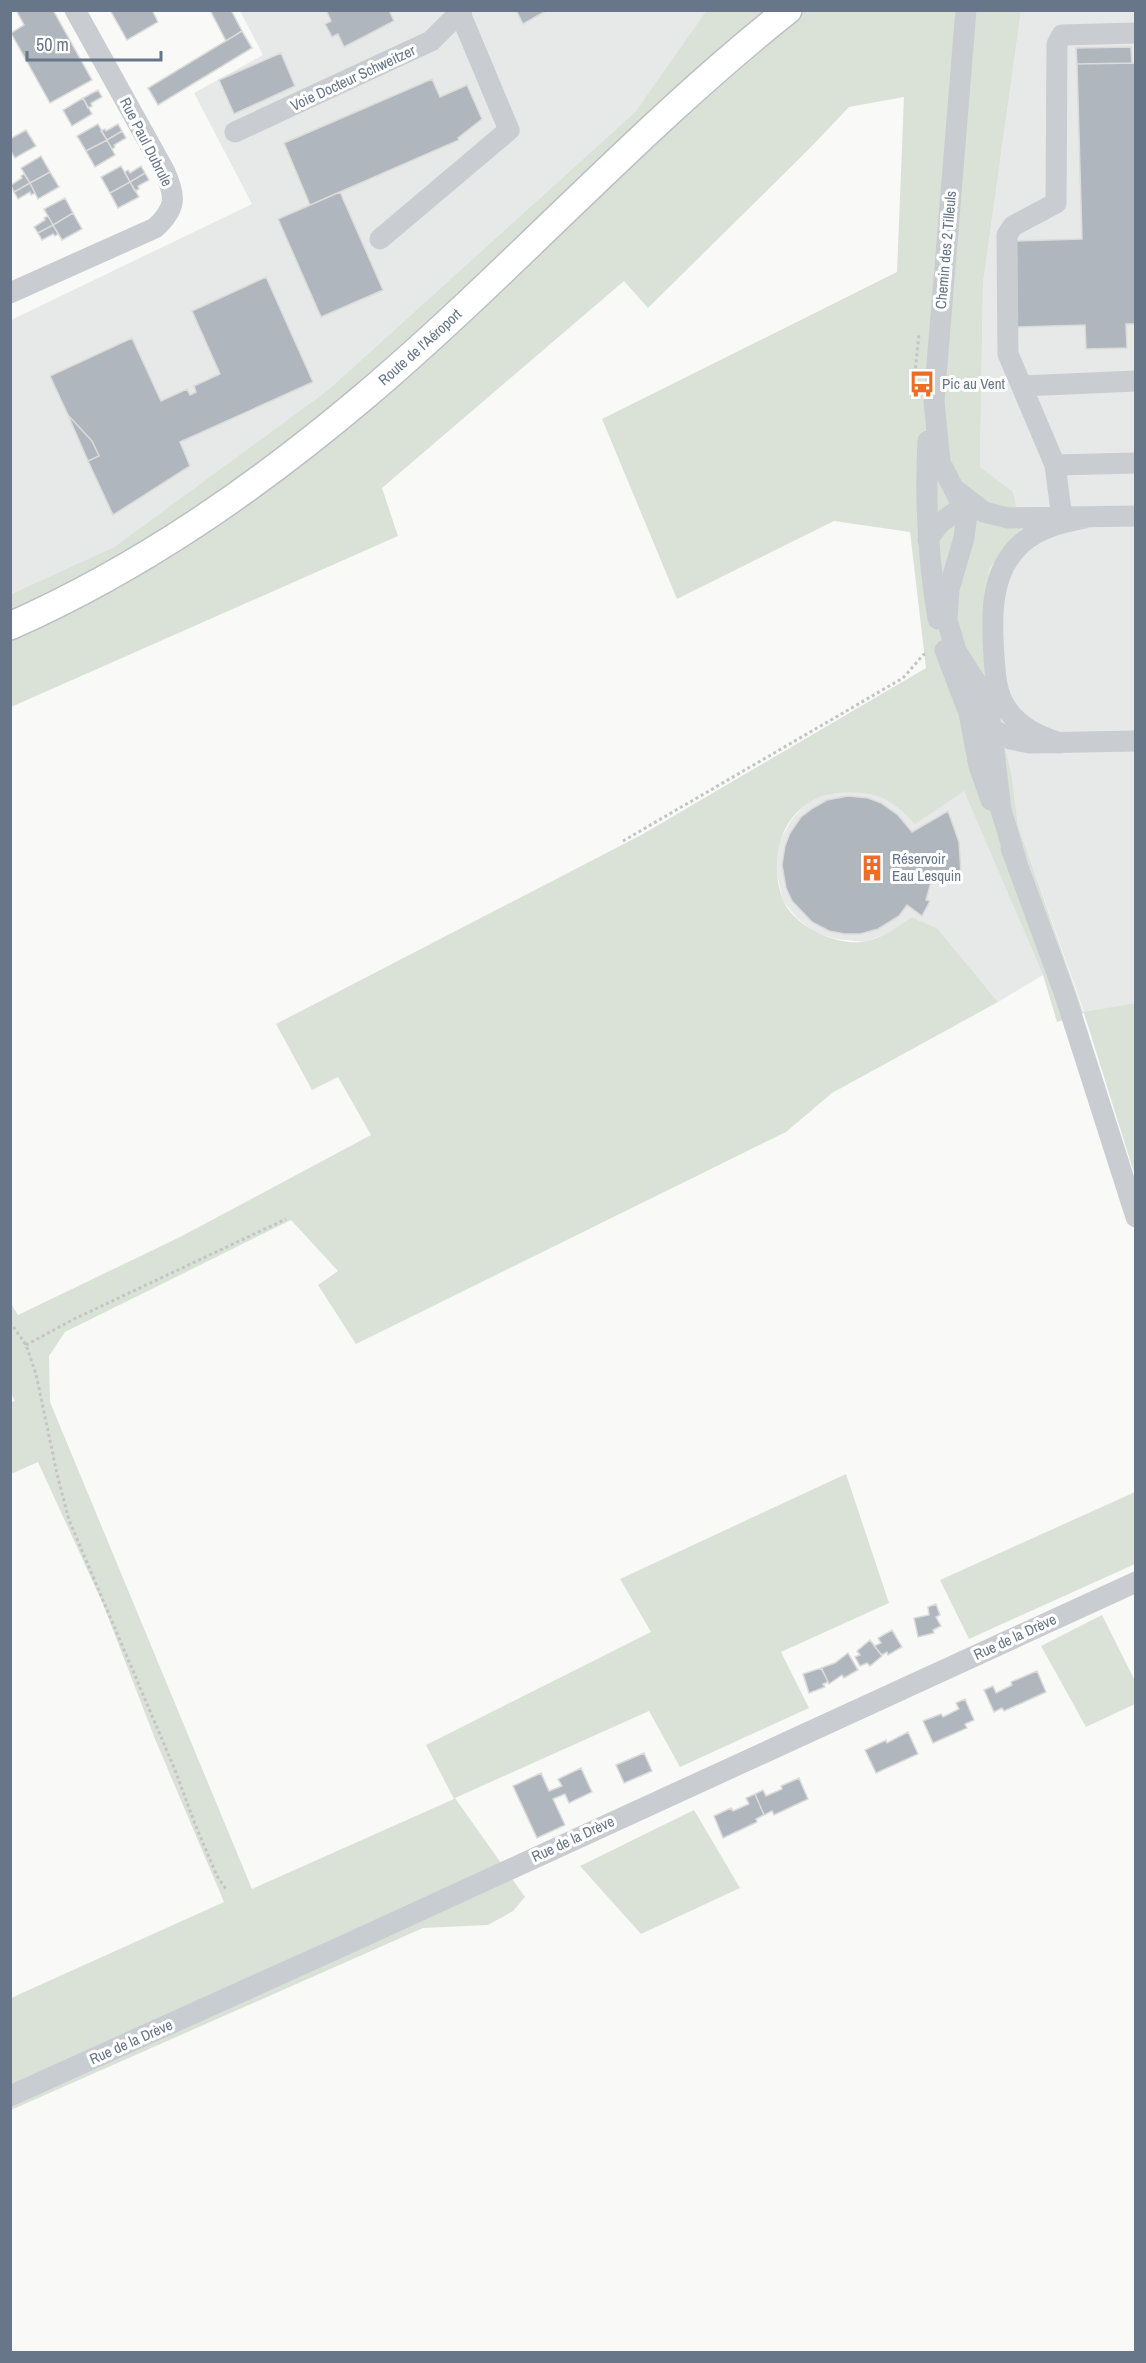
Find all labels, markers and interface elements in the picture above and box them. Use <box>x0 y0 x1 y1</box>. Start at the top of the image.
scale bar <box>27 24 160 62</box>
text: 50 m <box>36 32 69 57</box>
street label: Voie Docteur Schweitzer <box>287 39 419 116</box>
street label: Rue Paul Dubrule <box>115 94 178 190</box>
street label: Chemin des 2 Tilleuls <box>930 190 961 310</box>
street label: Route de l'Aéroport <box>373 303 466 390</box>
bus stop icon: Pic au Vent <box>907 369 937 399</box>
place label: Pic au Vent <box>942 373 1006 394</box>
place label: Réservoir Eau Lesquin <box>892 848 961 886</box>
building icon: Réservoir Eau Lesquin <box>857 853 887 883</box>
street label: Rue de la Drève <box>970 1608 1060 1665</box>
street label: Rue de la Drève <box>528 1810 618 1867</box>
street label: Rue de la Drève <box>86 2014 176 2069</box>

